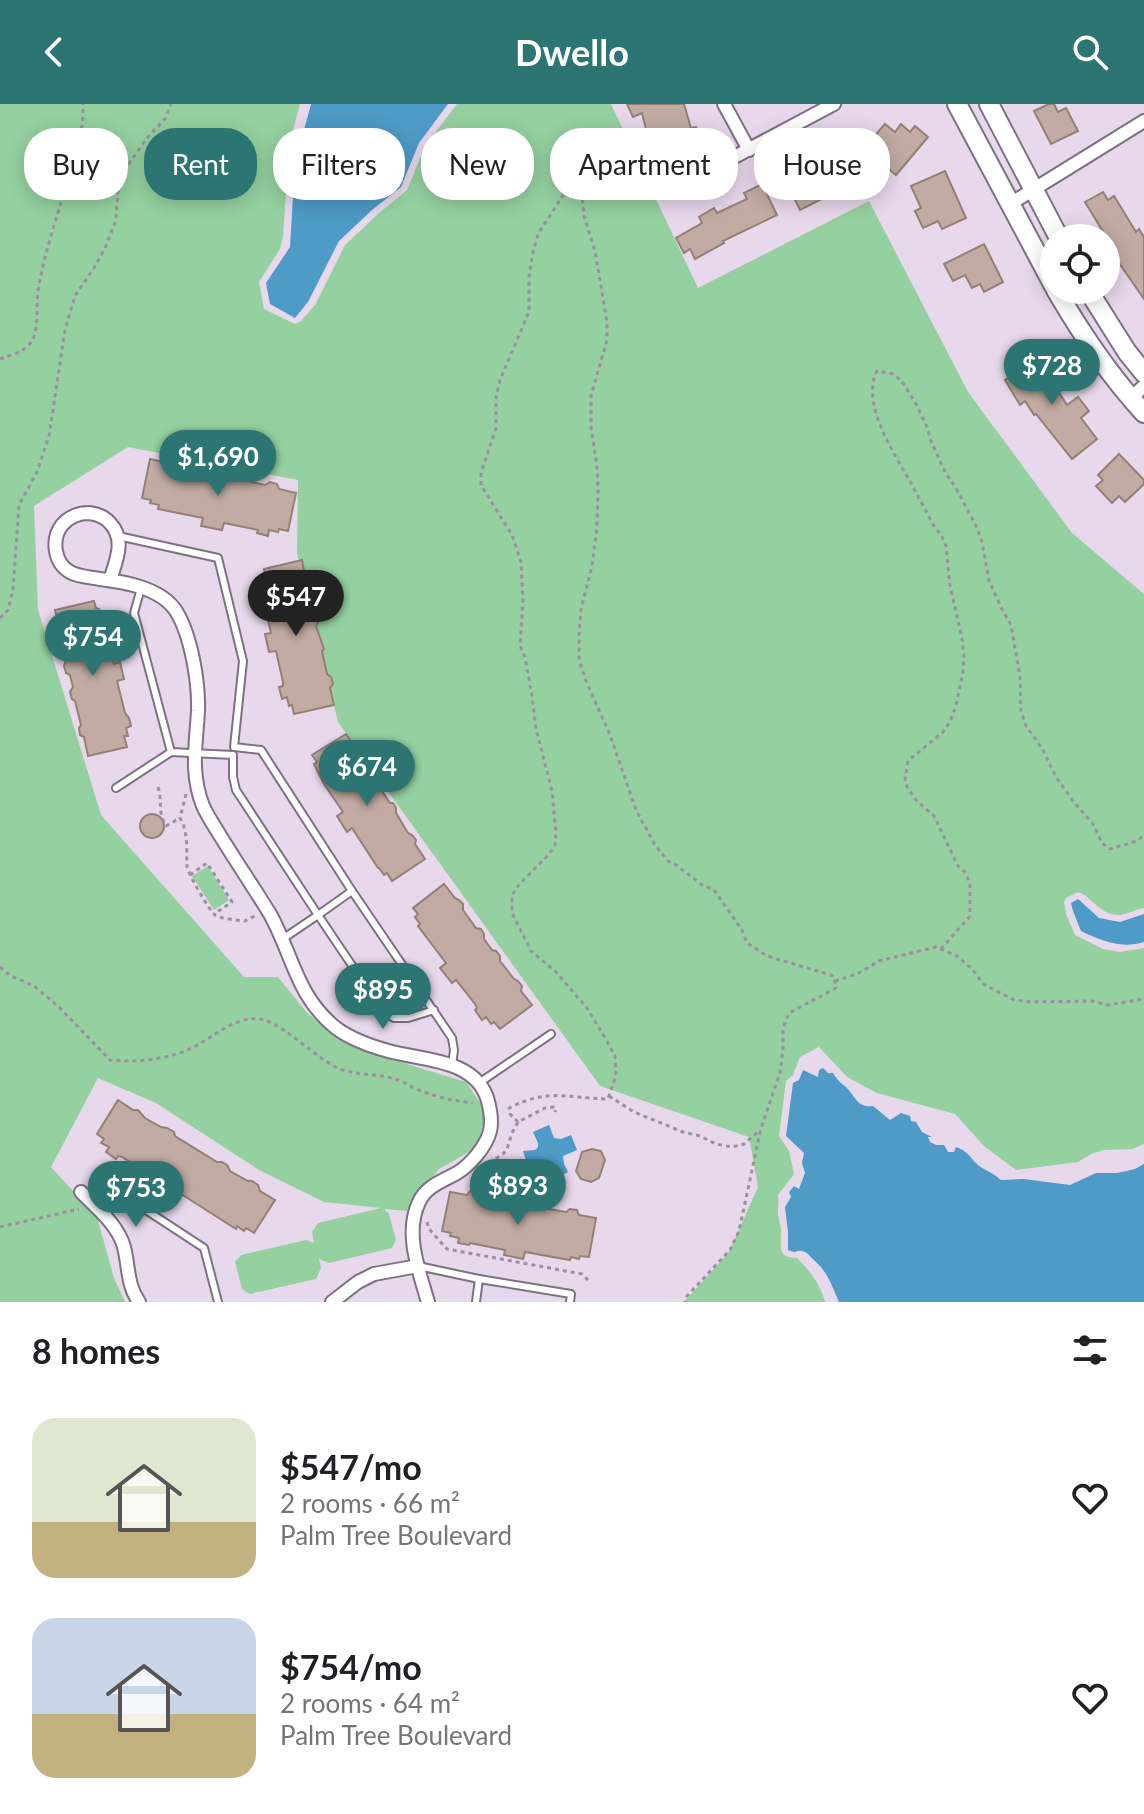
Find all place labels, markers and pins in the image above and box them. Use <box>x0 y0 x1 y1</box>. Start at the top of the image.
pin: $728 <box>1005 339 1099 407</box>
pin: $1,690 <box>153 430 283 498</box>
pin: $547 <box>249 570 343 638</box>
pin: $754 <box>46 610 140 678</box>
pin: $674 <box>320 740 414 808</box>
pin: $895 <box>336 963 430 1031</box>
pin: $893 <box>471 1159 565 1227</box>
pin: $753 <box>89 1161 183 1229</box>

